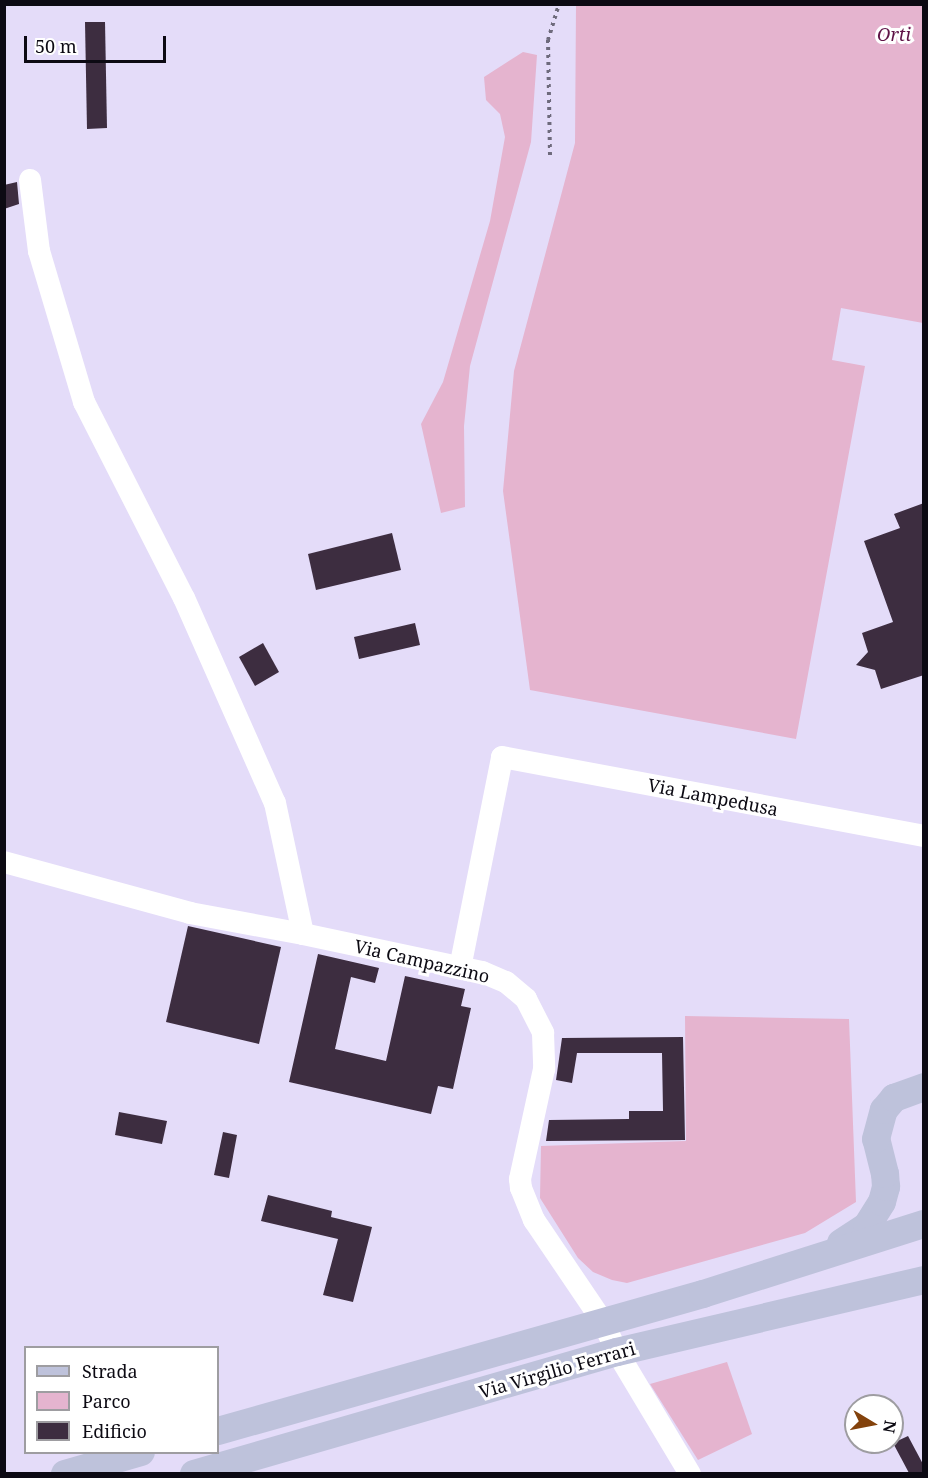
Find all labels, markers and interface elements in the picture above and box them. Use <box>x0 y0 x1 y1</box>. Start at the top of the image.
park label: Orti <box>877 23 911 45</box>
scale bar <box>27 24 170 62</box>
text: 50 m <box>35 34 77 58</box>
street label: Via Lampedusa <box>646 774 780 820</box>
street label: Via Campazzino <box>352 935 492 987</box>
street label: Via Virgilio Ferrari <box>476 1337 638 1403</box>
legend <box>24 1346 219 1454</box>
text: Strada <box>82 1359 138 1383</box>
text: Parco <box>82 1389 131 1413</box>
north arrow <box>844 1394 904 1454</box>
text: Edificio <box>82 1419 147 1443</box>
text: N <box>878 1419 902 1435</box>

